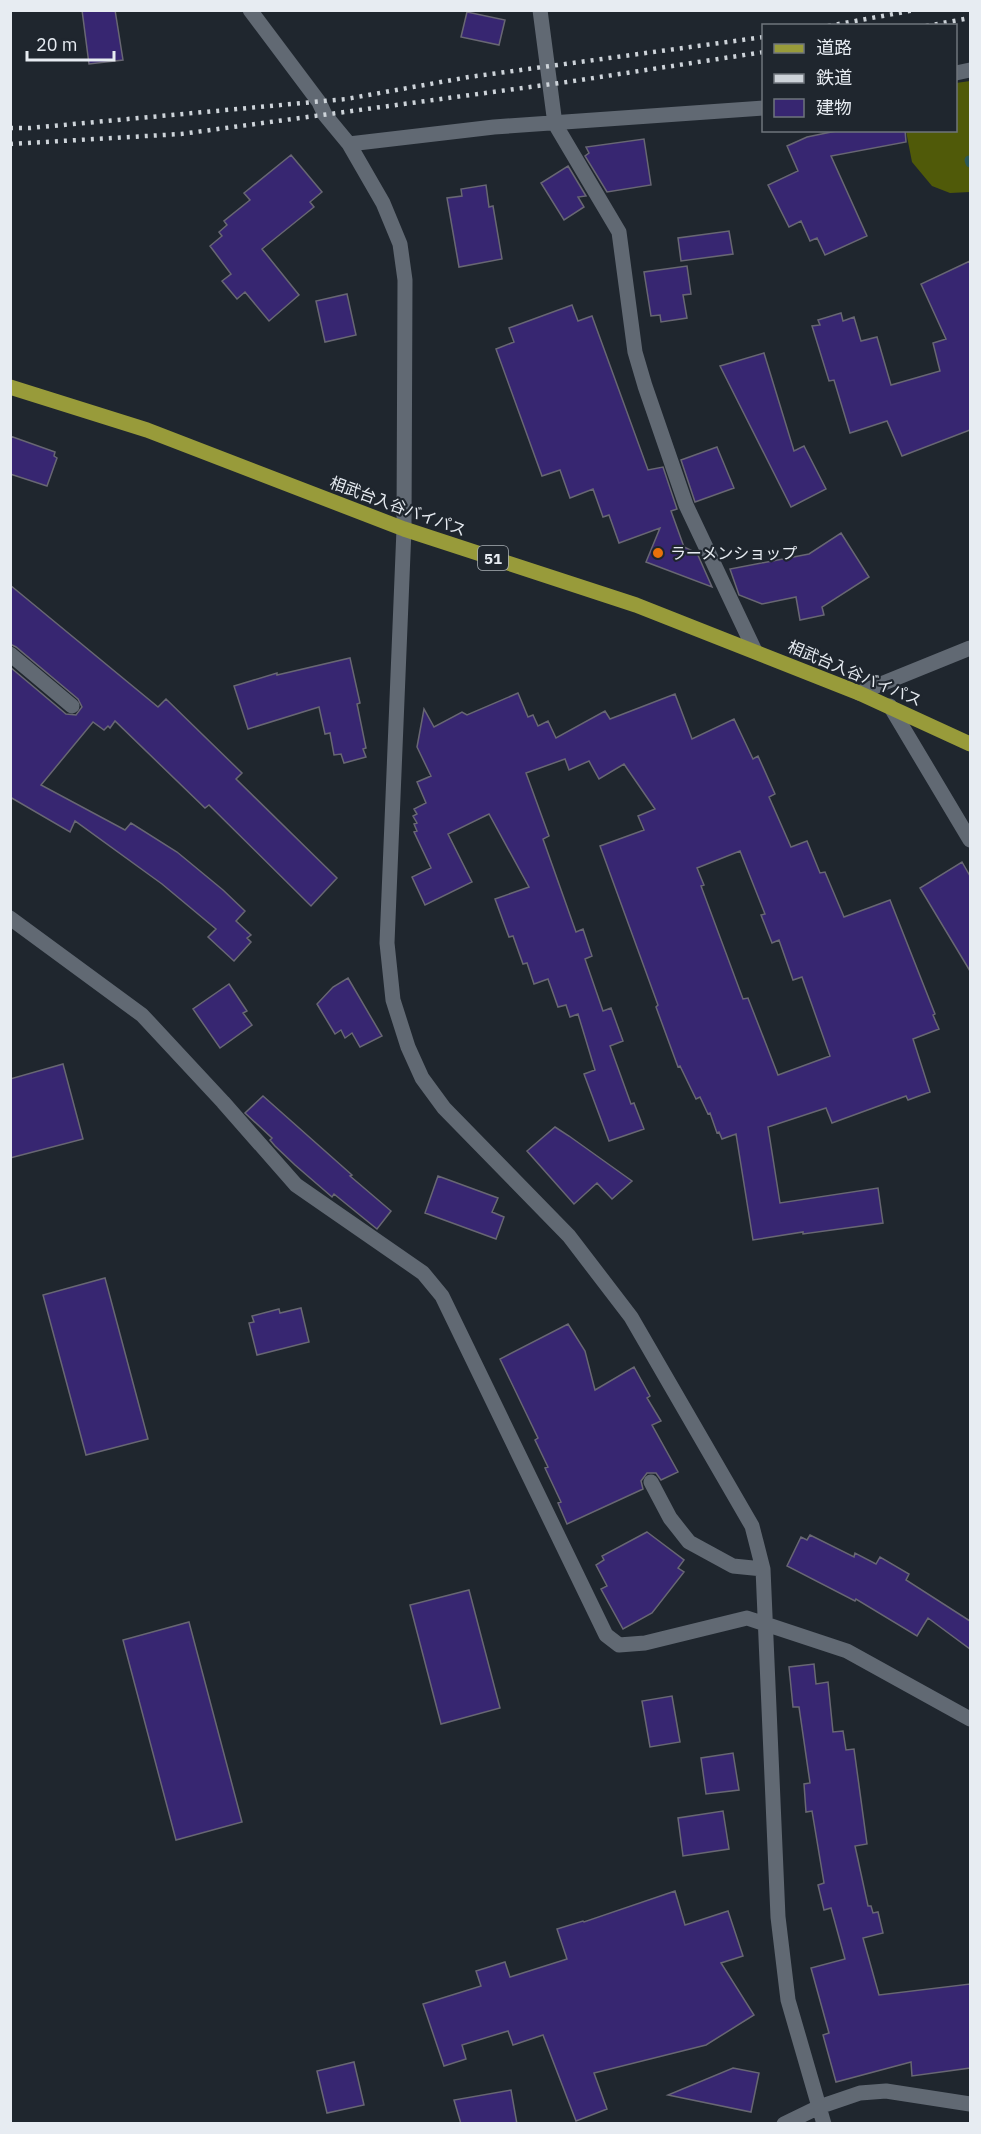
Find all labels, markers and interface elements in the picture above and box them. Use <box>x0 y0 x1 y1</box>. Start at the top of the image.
scale bar <box>27 24 114 62</box>
legend <box>762 24 957 132</box>
text: 20 m <box>36 33 78 56</box>
text: 道路 <box>816 36 852 59</box>
text: 鉄道 <box>816 66 852 89</box>
text: 建物 <box>816 96 852 119</box>
street label: 相武台入谷バイパス <box>327 472 469 540</box>
place label: ラーメンショップ <box>670 543 797 563</box>
road number: 51 <box>478 546 508 570</box>
marker: ラーメンショップ <box>651 546 665 560</box>
street label: 相武台入谷バイパス <box>785 636 925 710</box>

